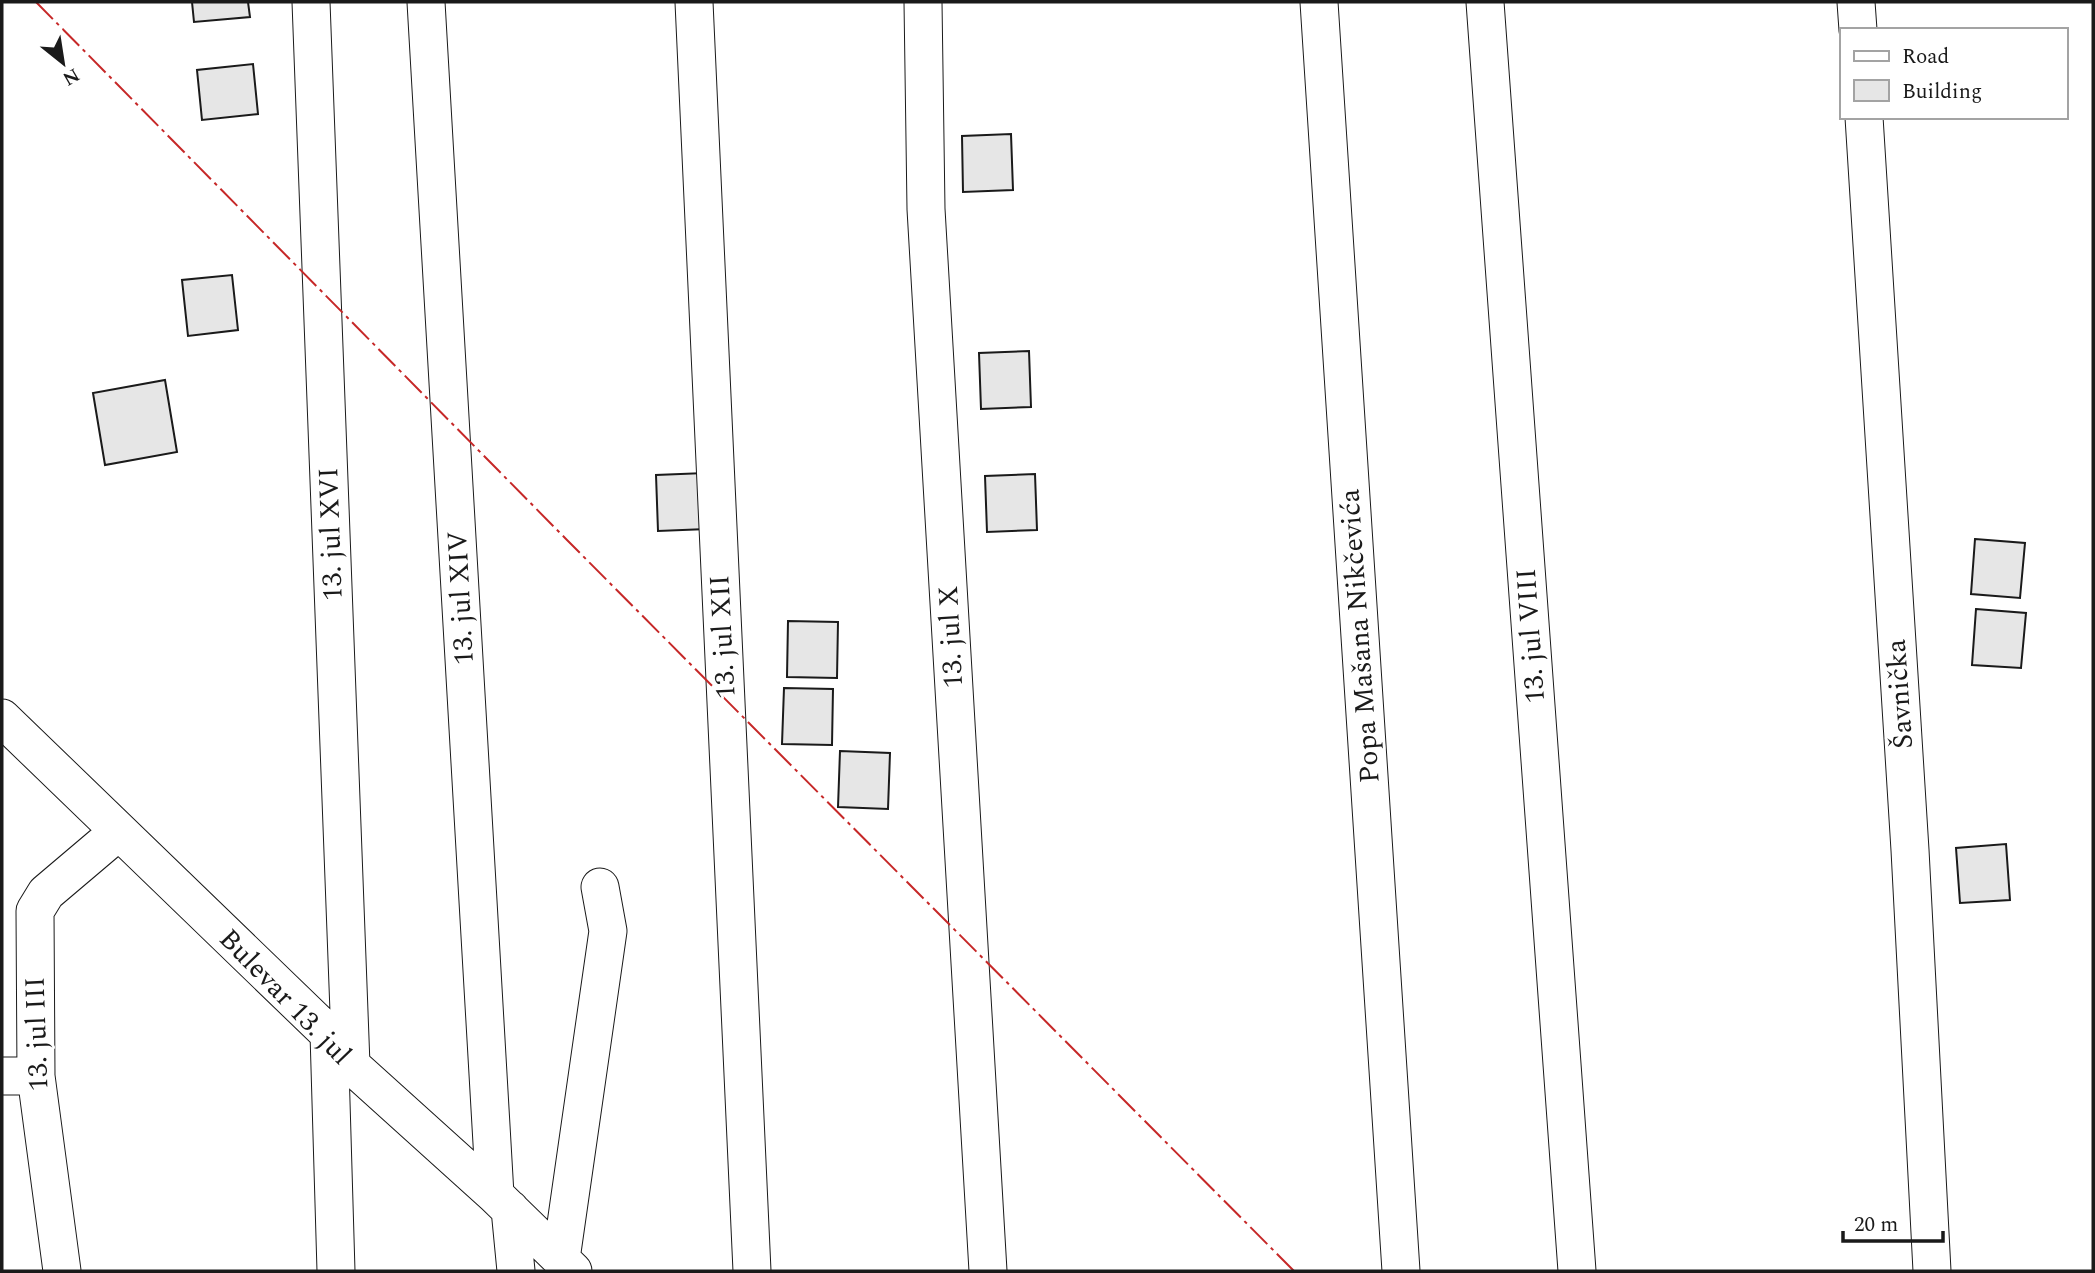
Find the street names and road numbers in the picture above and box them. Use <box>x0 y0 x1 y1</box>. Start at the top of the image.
street label: 13. jul XVI <box>307 467 355 601</box>
street label: Popa Mašana Nikčevića <box>1328 487 1392 785</box>
street label: 13. jul XIV <box>436 530 486 666</box>
street label: 13. jul VIII <box>1505 567 1557 705</box>
street label: 13. jul XII <box>698 574 748 700</box>
street label: 13. jul X <box>927 585 975 689</box>
street label: Šavnička <box>1875 637 1925 750</box>
street label: Bulevar 13. jul <box>208 919 362 1075</box>
street label: 13. jul III <box>14 976 60 1092</box>

